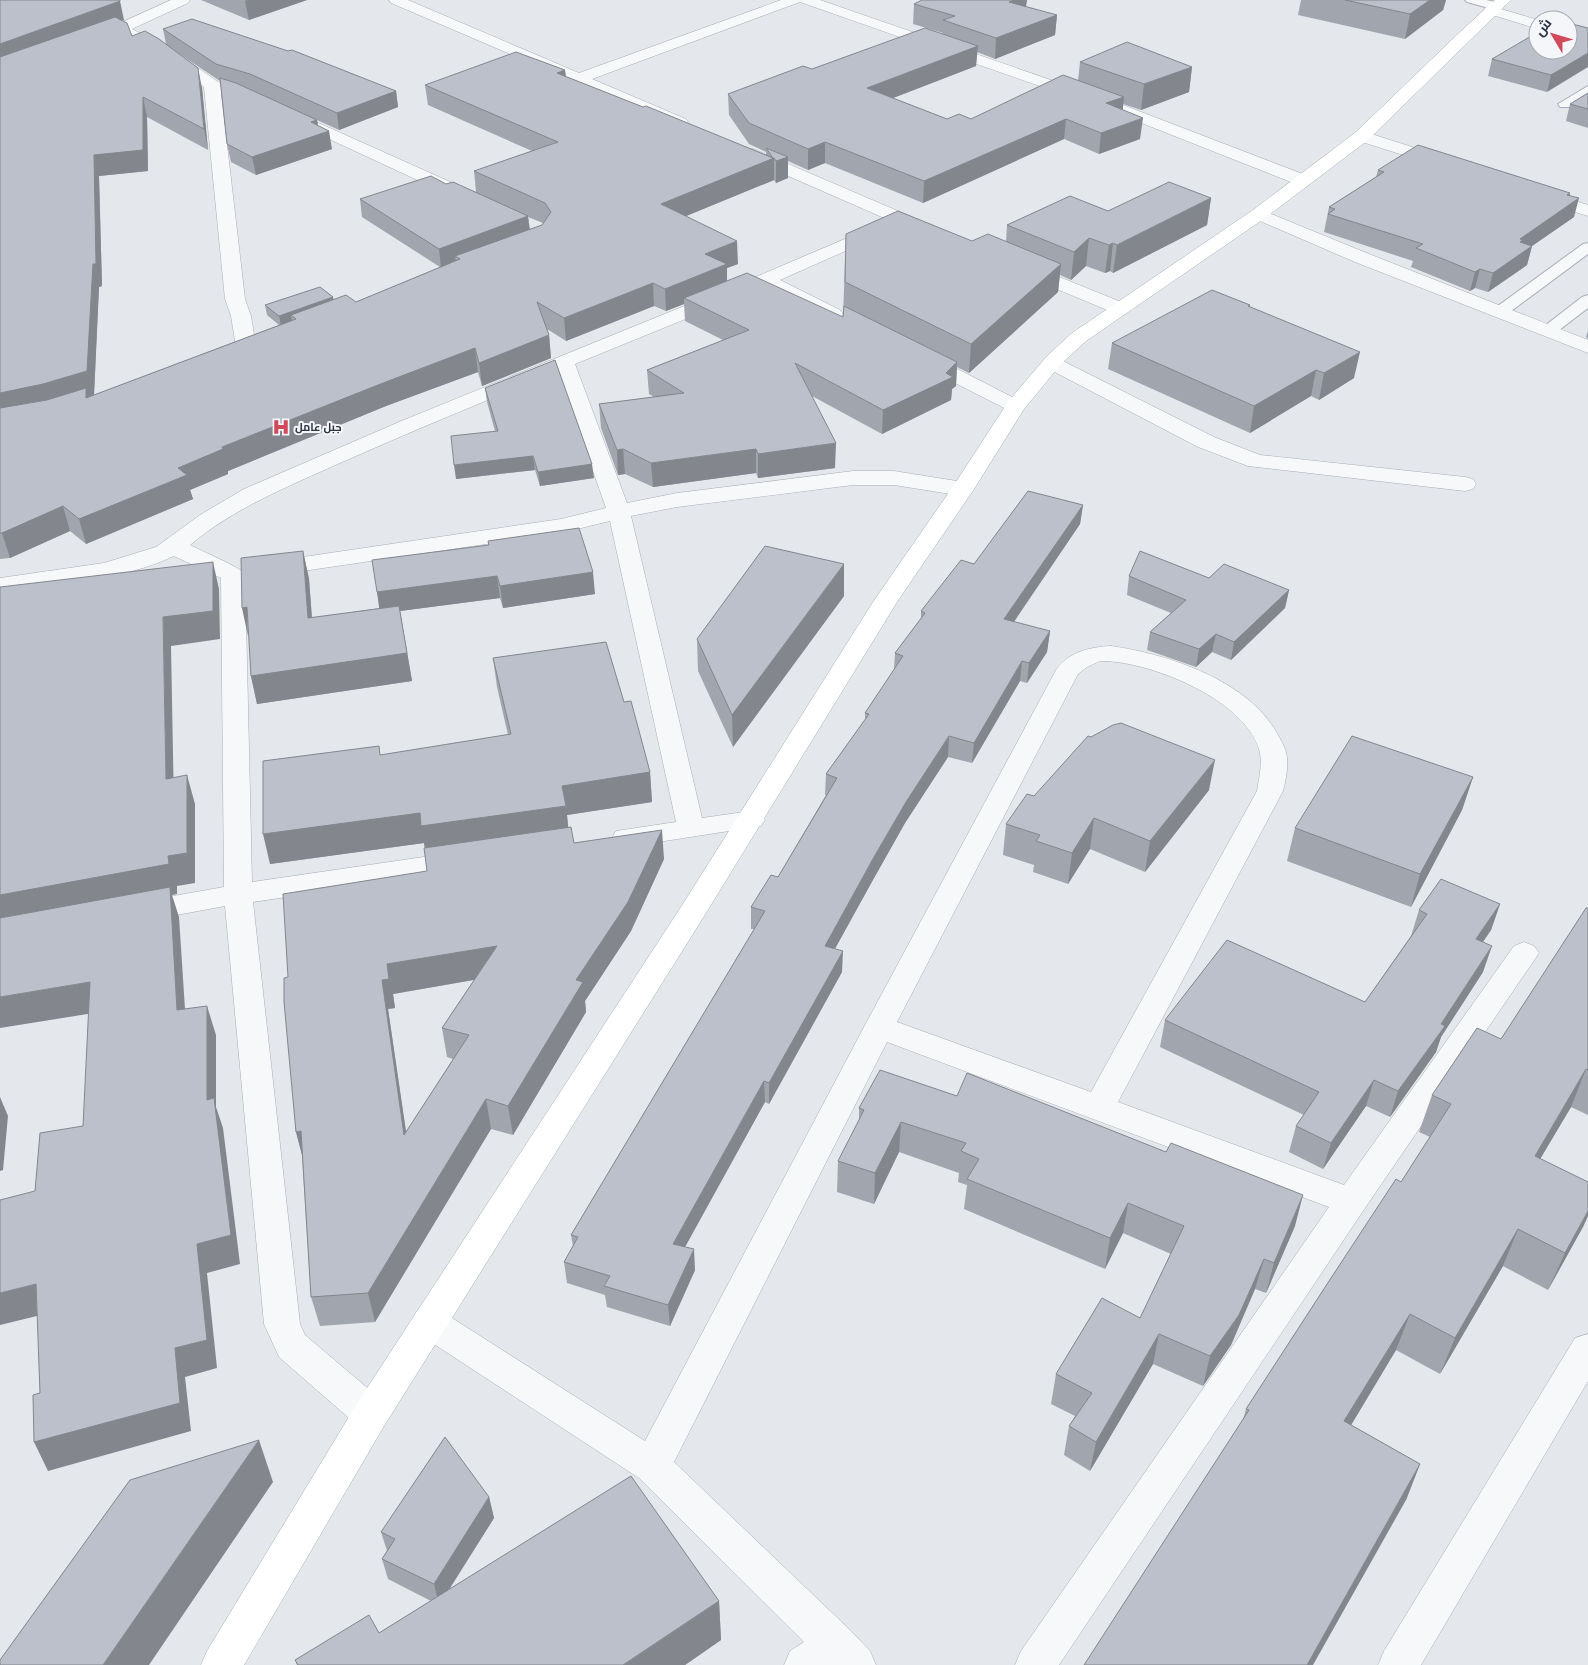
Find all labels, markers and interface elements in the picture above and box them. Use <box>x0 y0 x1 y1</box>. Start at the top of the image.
north arrow <box>1528 10 1578 60</box>
text: ش <box>1530 14 1555 40</box>
hospital icon: جبل عامل <box>271 417 291 437</box>
place label: جبل عامل <box>295 420 342 434</box>

